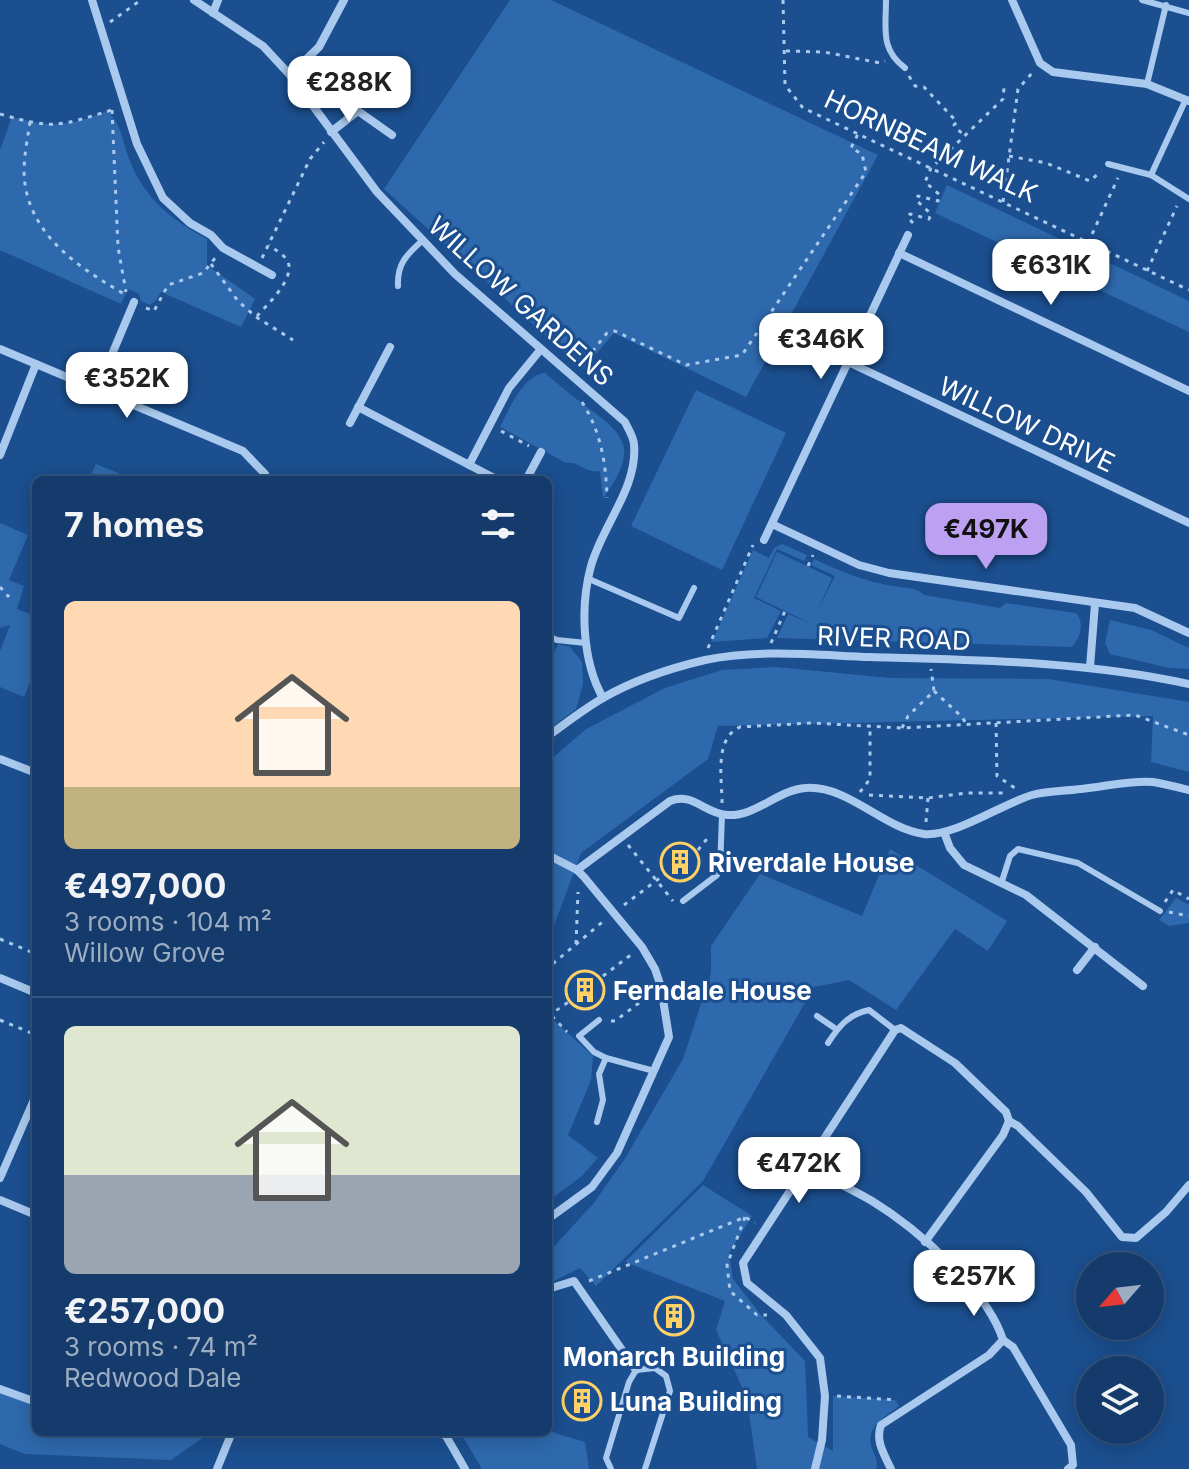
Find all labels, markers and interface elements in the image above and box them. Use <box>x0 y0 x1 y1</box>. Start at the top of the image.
pin: €288K <box>293 56 405 124</box>
text: €288K <box>306 66 392 97</box>
street label: HORNBEAM WALK <box>820 83 1042 209</box>
street label: WILLOW GARDENS <box>422 210 620 392</box>
pin: €631K <box>995 239 1107 307</box>
text: €631K <box>1010 249 1092 280</box>
pin: €346K <box>765 313 877 381</box>
text: €346K <box>777 323 865 354</box>
pin: €352K <box>71 352 183 420</box>
text: €352K <box>84 362 170 393</box>
street label: WILLOW DRIVE <box>934 370 1120 478</box>
icon: filters <box>476 502 520 546</box>
pin: €497K <box>930 503 1042 571</box>
text: 7 homes <box>64 504 204 545</box>
text: €497K <box>943 513 1029 544</box>
street label: RIVER ROAD <box>817 620 971 656</box>
icon: home <box>220 653 364 797</box>
building icon: Riverdale House <box>659 841 701 883</box>
place label: Riverdale House <box>708 847 914 878</box>
text: €497,000 <box>64 865 226 906</box>
text: 3 rooms · 104 m² <box>64 906 272 937</box>
text: Willow Grove <box>64 937 225 968</box>
building icon: Ferndale House <box>564 969 606 1011</box>
place label: Ferndale House <box>613 975 812 1006</box>
icon: home <box>220 1078 364 1222</box>
pin: €472K <box>743 1137 855 1205</box>
text: €472K <box>756 1147 842 1178</box>
pin: €257K <box>918 1250 1030 1318</box>
north arrow <box>1076 1252 1164 1340</box>
map controls <box>1076 1252 1164 1444</box>
text: €257K <box>932 1260 1016 1291</box>
text: €257,000 <box>64 1290 225 1331</box>
building icon: Monarch Building <box>653 1295 695 1337</box>
text: 3 rooms · 74 m² <box>64 1331 258 1362</box>
place label: Monarch Building <box>563 1341 785 1372</box>
button: layers <box>1076 1356 1164 1444</box>
text: Redwood Dale <box>64 1362 241 1393</box>
building icon: Luna Building <box>561 1380 603 1422</box>
place label: Luna Building <box>610 1386 782 1417</box>

